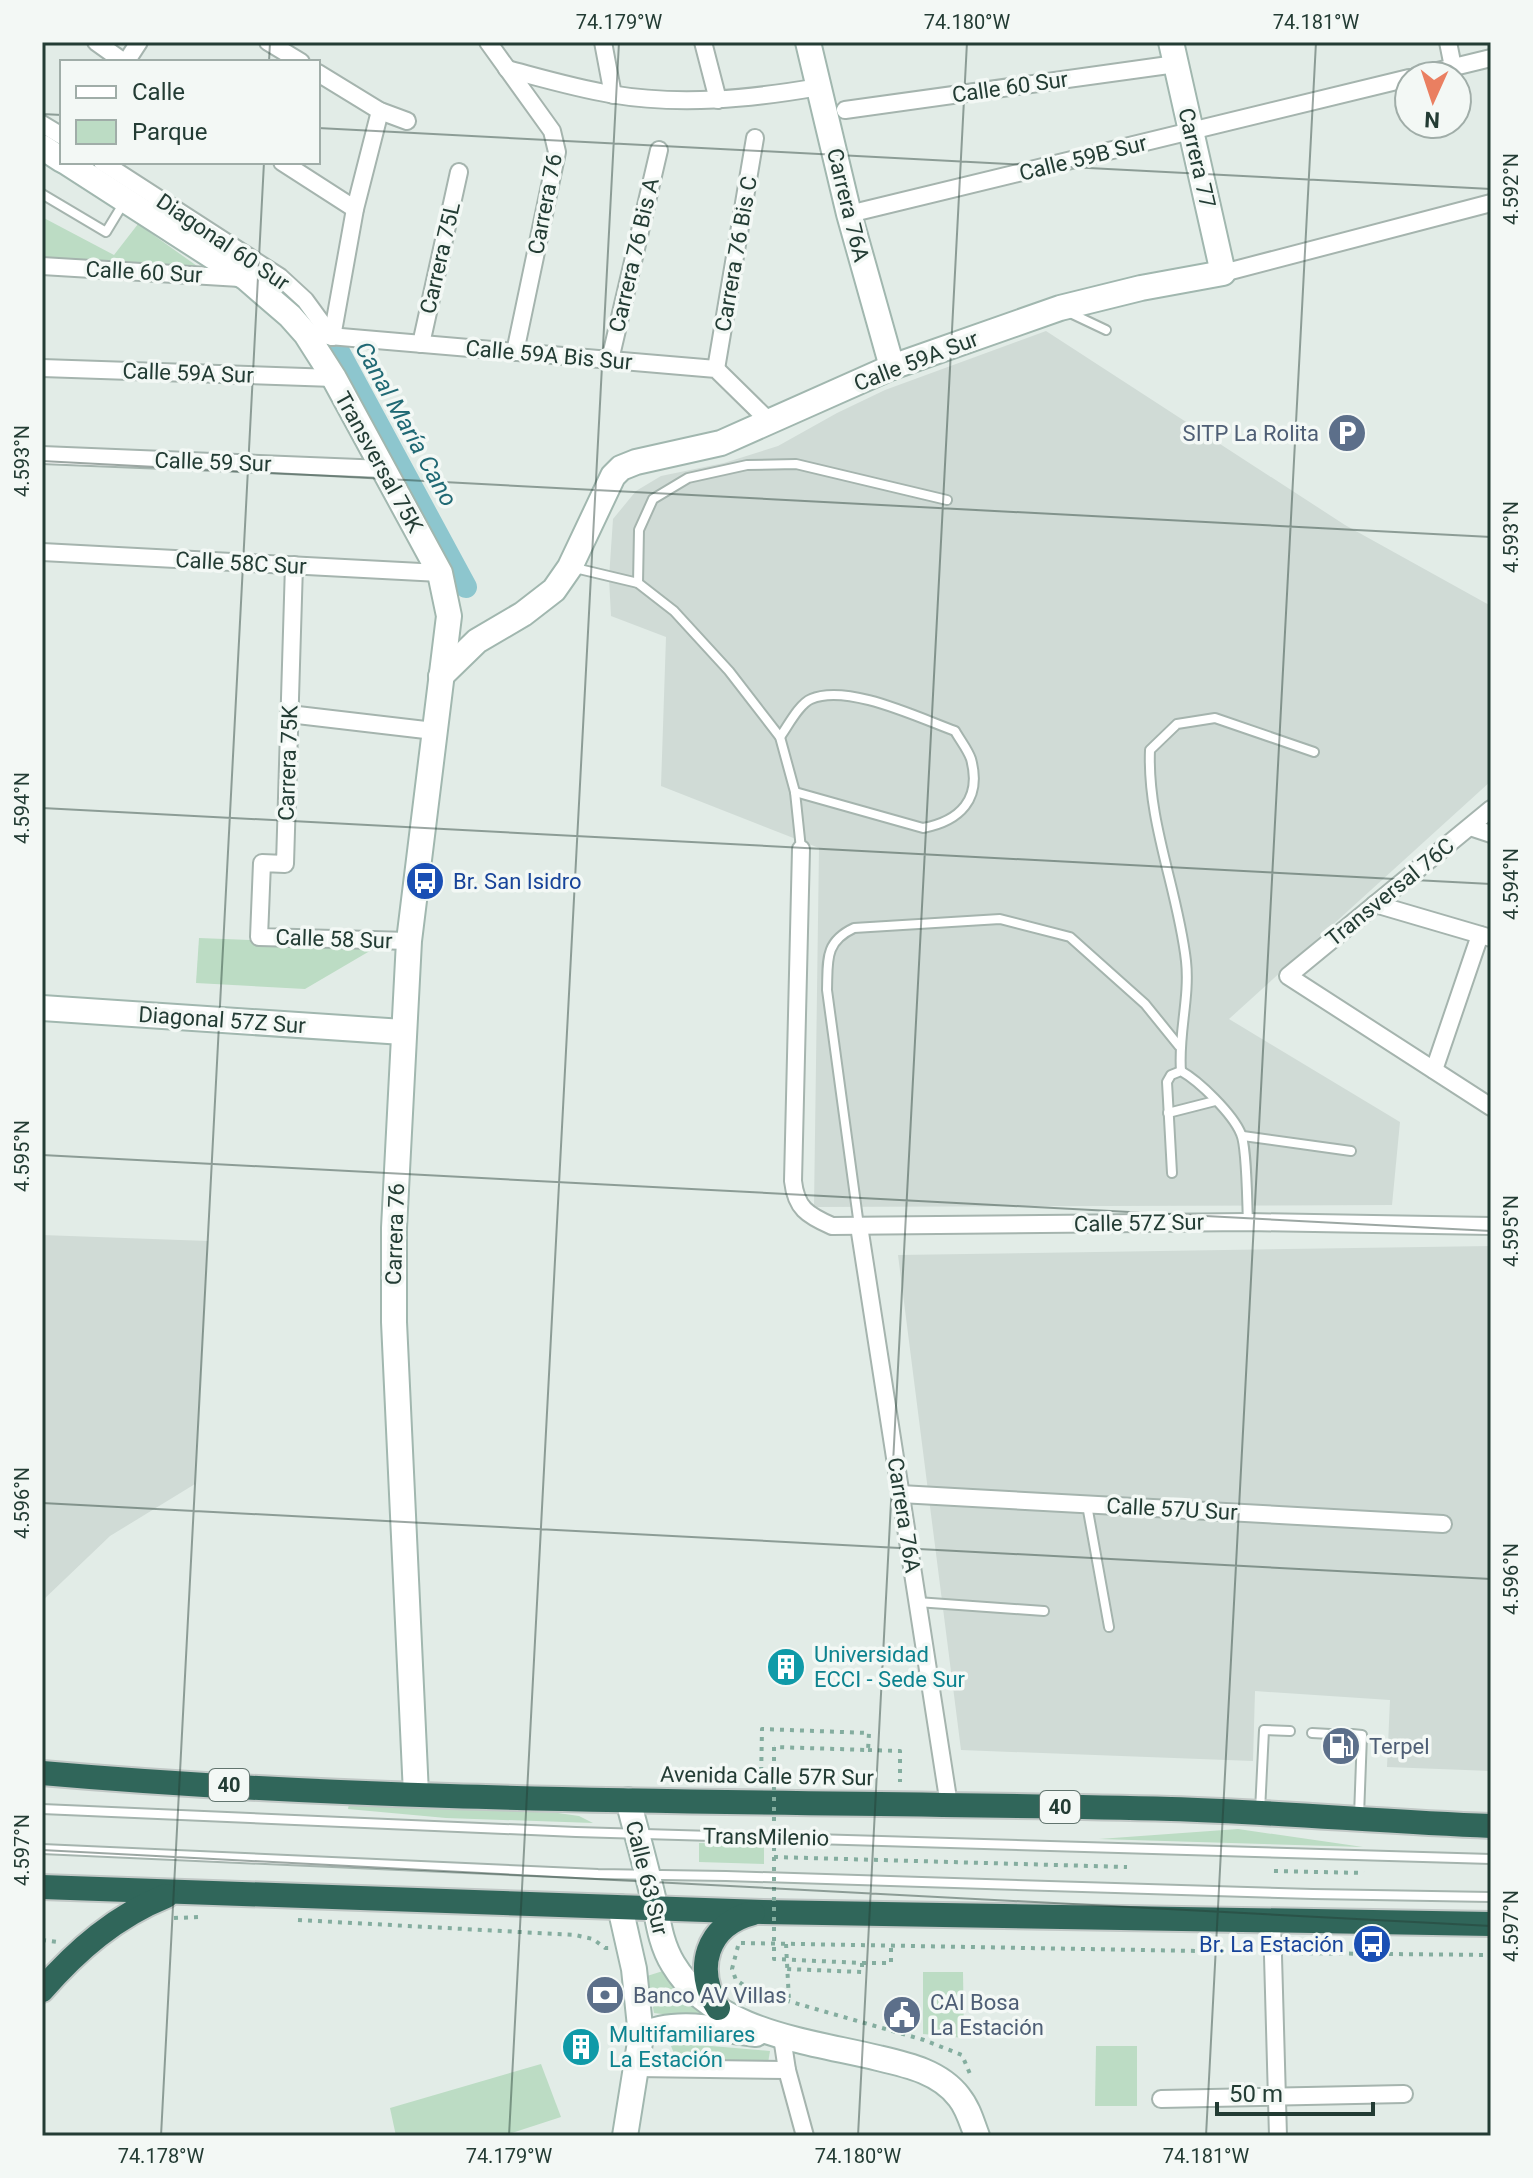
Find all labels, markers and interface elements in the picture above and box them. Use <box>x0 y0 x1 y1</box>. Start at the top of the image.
text: 74.179°W <box>576 10 663 34</box>
text: 74.180°W <box>924 10 1011 34</box>
text: 74.181°W <box>1273 10 1360 34</box>
legend <box>60 60 320 164</box>
north arrow <box>1393 60 1473 140</box>
street label: Calle 60 Sur <box>950 66 1070 108</box>
text: Calle <box>132 78 185 106</box>
street label: Carrera 77 <box>1173 106 1221 210</box>
text: N <box>1424 107 1440 132</box>
text: Parque <box>132 118 208 146</box>
street label: Calle 59B Sur <box>1017 130 1150 186</box>
street label: Carrera 76A <box>822 146 874 265</box>
street label: Carrera 76 <box>523 152 567 256</box>
text: 4.592°N <box>1499 153 1523 225</box>
street label: Carrera 76 Bis C <box>710 174 762 334</box>
street label: Carrera 76 Bis A <box>604 175 664 335</box>
street label: Diagonal 60 Sur <box>152 188 294 296</box>
street label: Carrera 75L <box>415 200 465 316</box>
street label: Calle 60 Sur <box>85 256 204 288</box>
street label: Calle 59A Sur <box>850 326 982 396</box>
street label: Calle 59A Bis Sur <box>465 335 634 375</box>
water label: Canal María Cano <box>349 337 463 511</box>
street label: Calle 59A Sur <box>122 358 255 388</box>
street label: Transversal 75K <box>330 387 428 537</box>
parking icon: SITP La Rolita <box>1326 412 1368 454</box>
place label: SITP La Rolita <box>1183 421 1319 446</box>
text: 4.593°N <box>10 425 34 497</box>
street label: Calle 59 Sur <box>154 447 272 477</box>
text: 4.593°N <box>1499 501 1523 573</box>
street label: Calle 58C Sur <box>175 547 308 579</box>
street label: Carrera 75K <box>273 705 303 821</box>
text: 4.594°N <box>10 772 34 844</box>
street label: Transversal 76C <box>1321 833 1459 951</box>
text: 4.594°N <box>1499 848 1523 920</box>
bus stop icon: Br. San Isidro <box>404 860 446 902</box>
place label: Br. San Isidro <box>453 869 582 894</box>
street label: Calle 58 Sur <box>275 924 393 954</box>
street label: Diagonal 57Z Sur <box>138 1002 307 1038</box>
text: 4.595°N <box>10 1120 34 1192</box>
street label: Carrera 76 <box>381 1183 409 1285</box>
text: 4.595°N <box>1499 1195 1523 1267</box>
street label: Calle 57Z Sur <box>1074 1209 1205 1237</box>
street label: Carrera 76A <box>883 1456 926 1575</box>
text: 4.596°N <box>10 1467 34 1539</box>
street label: Calle 57U Sur <box>1106 1493 1239 1525</box>
text: 4.596°N <box>1499 1543 1523 1615</box>
place label: Universidad ECCI - Sede Sur <box>814 1642 966 1692</box>
building icon: Universidad ECCI - Sede Sur <box>765 1646 807 1688</box>
fuel station icon: Terpel <box>1320 1725 1362 1767</box>
place label: Terpel <box>1369 1734 1430 1759</box>
street label: Avenida Calle 57R Sur <box>660 1762 875 1790</box>
road number: 40 <box>209 1769 249 1801</box>
road number: 40 <box>1040 1791 1080 1823</box>
text: 4.597°N <box>10 1814 34 1886</box>
street label: Calle 63 Sur <box>621 1818 673 1938</box>
street label: TransMilenio <box>703 1823 829 1851</box>
text: 4.597°N <box>1499 1890 1523 1962</box>
bus stop icon: Br. La Estación <box>1351 1923 1393 1965</box>
place label: Br. La Estación <box>1199 1932 1344 1957</box>
bank icon: Banco AV Villas <box>584 1974 626 2016</box>
place label: Banco AV Villas <box>633 1983 787 2008</box>
place label: CAI Bosa La Estación <box>930 1990 1044 2040</box>
public building icon: CAI Bosa La Estación <box>881 1994 923 2036</box>
place label: Multifamiliares La Estación <box>609 2022 755 2072</box>
building icon: Multifamiliares La Estación <box>560 2026 602 2068</box>
scale bar <box>1217 2066 1373 2116</box>
text: 50 m <box>1229 2080 1283 2108</box>
text: 74.178°W <box>118 2144 205 2168</box>
text: 74.179°W <box>466 2144 553 2168</box>
text: 74.180°W <box>815 2144 902 2168</box>
text: 74.181°W <box>1163 2144 1250 2168</box>

